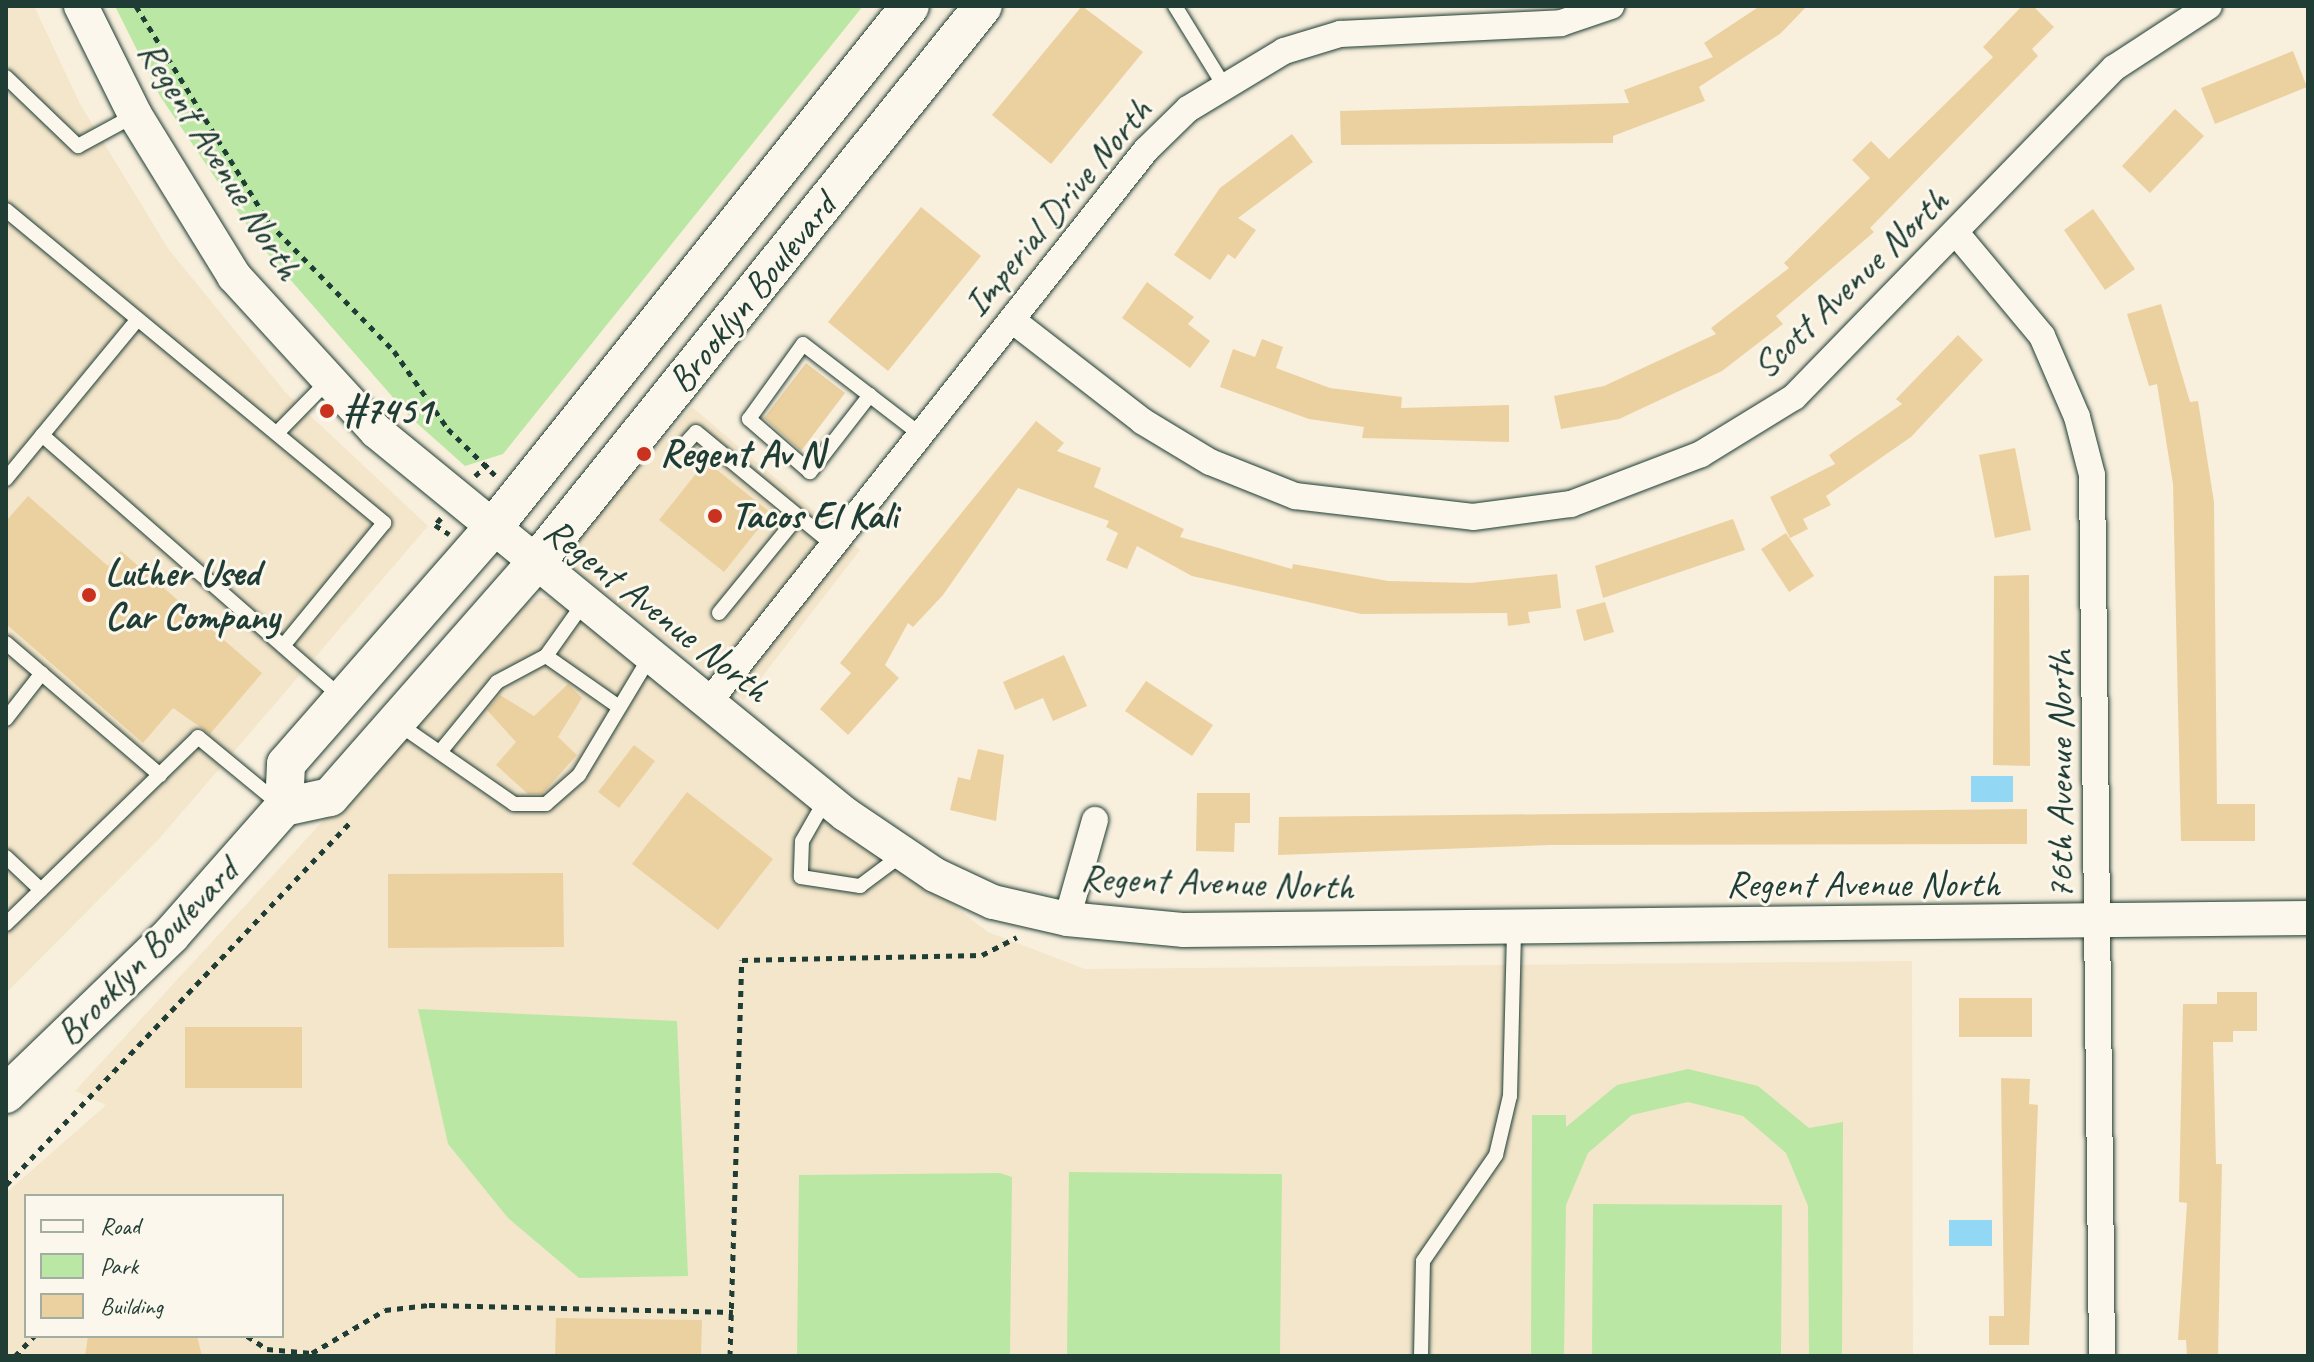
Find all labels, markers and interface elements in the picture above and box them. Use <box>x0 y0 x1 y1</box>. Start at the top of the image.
street label: Regent Avenue North <box>128 32 312 288</box>
street label: Imperial Drive North <box>952 88 1162 326</box>
street label: Scott Avenue North <box>1742 178 1958 388</box>
street label: Brooklyn Boulevard <box>658 184 846 402</box>
place label: #7451 <box>343 388 432 434</box>
marker: #7451 <box>318 402 336 420</box>
place label: Regent Av N <box>660 431 823 477</box>
marker: Regent Av N <box>635 445 653 463</box>
place label: Tacos El Kali <box>731 493 897 539</box>
marker: Tacos El Kali <box>706 507 724 525</box>
street label: Regent Avenue North <box>535 508 779 712</box>
place label: Luther Used Car Company <box>105 550 277 640</box>
marker: Luther Used Car Company <box>80 586 98 604</box>
street label: 76th Avenue North <box>2037 650 2083 900</box>
street label: Brooklyn Boulevard <box>46 849 248 1055</box>
street label: Regent Avenue North <box>1080 854 1354 910</box>
street label: Regent Avenue North <box>1726 861 2000 907</box>
legend <box>24 1194 284 1338</box>
text: Road <box>100 1211 140 1241</box>
text: Park <box>100 1251 138 1281</box>
text: Building <box>100 1291 163 1321</box>

